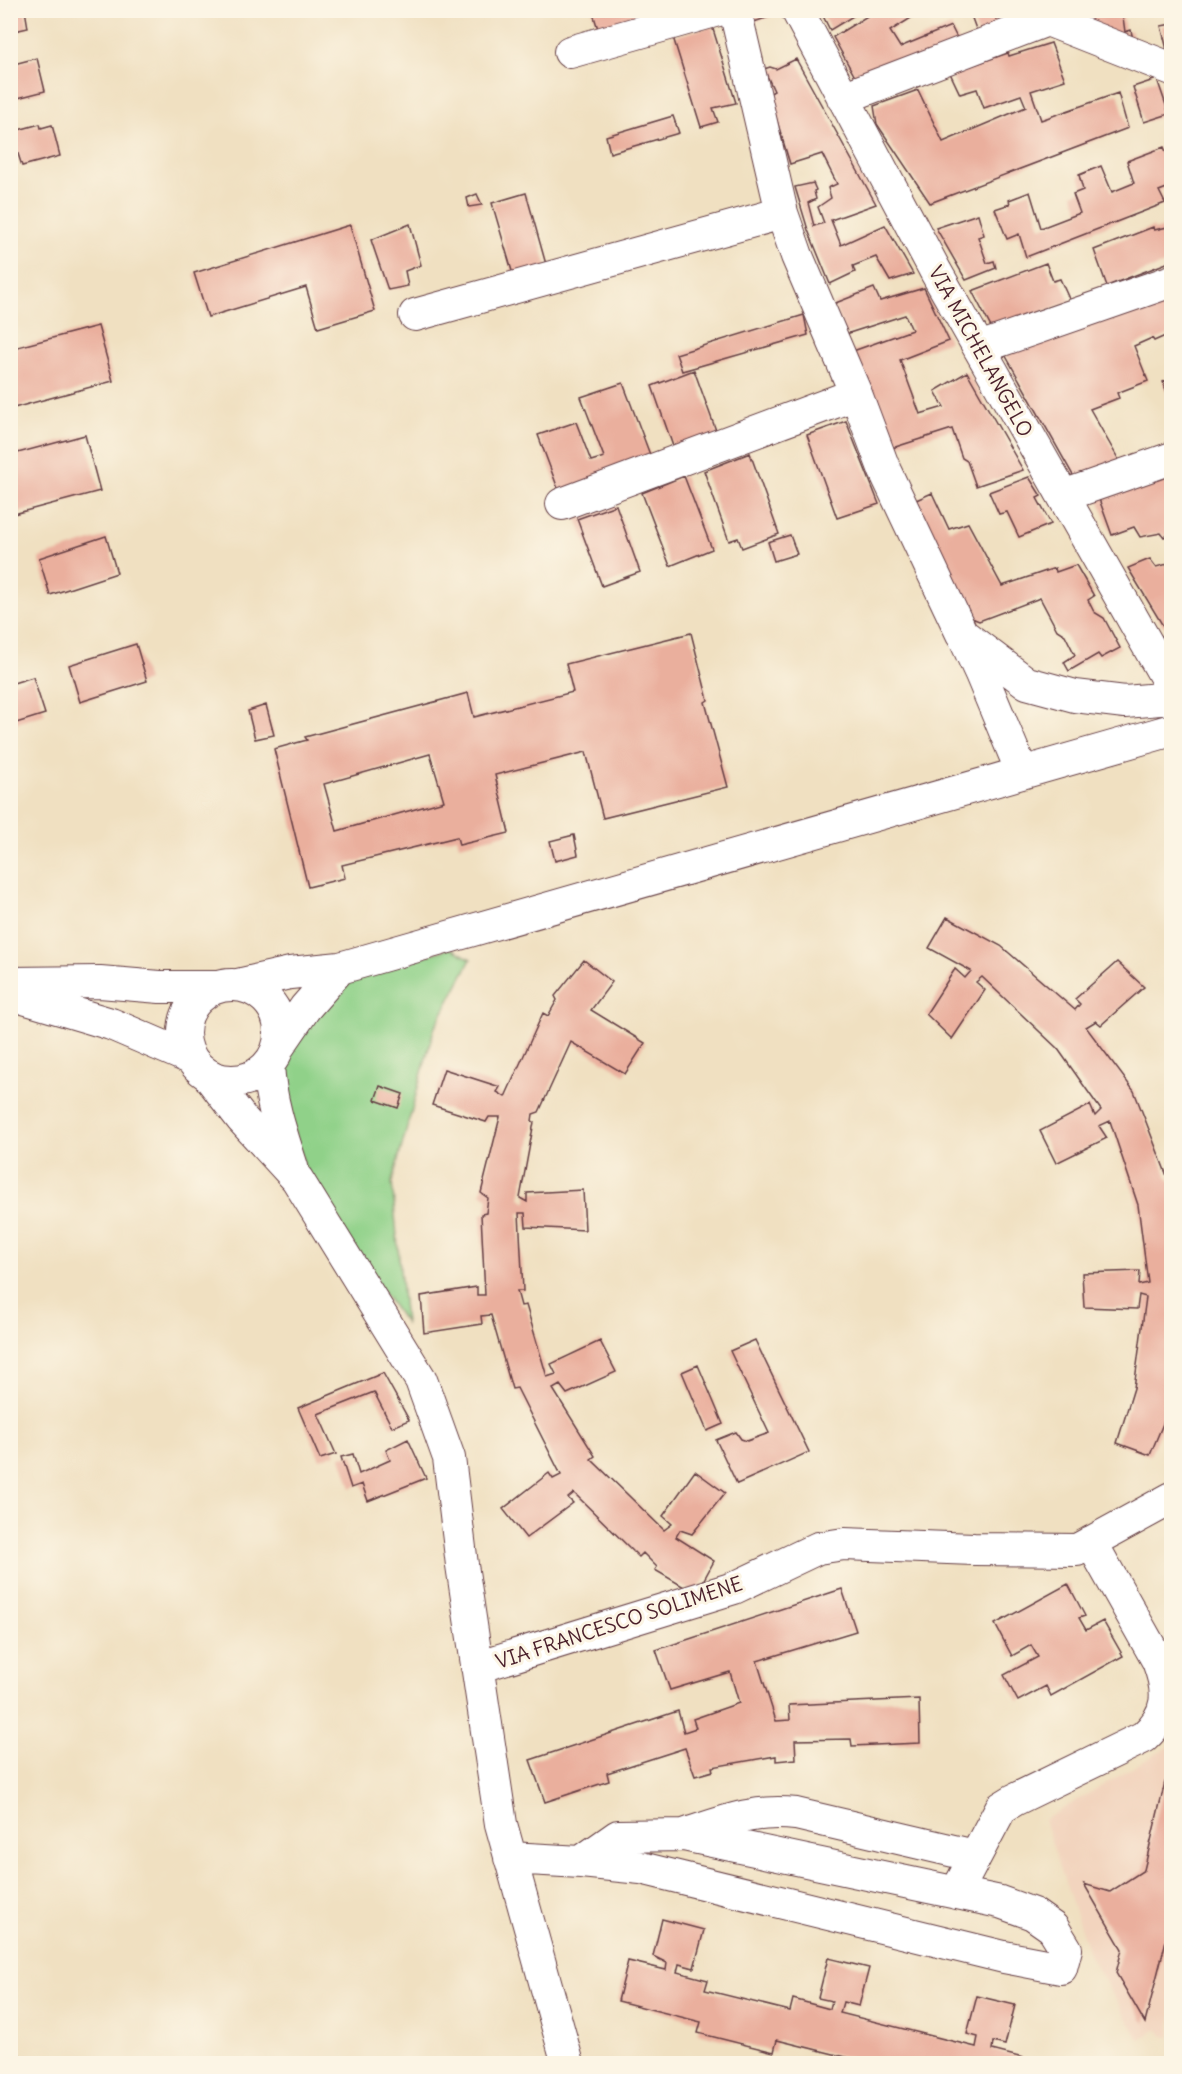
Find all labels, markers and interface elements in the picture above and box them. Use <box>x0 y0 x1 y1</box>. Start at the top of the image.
street label: VIA MICHELANGELO <box>924 261 1038 441</box>
street label: VIA FRANCESCO SOLIMENE <box>492 1570 746 1674</box>

